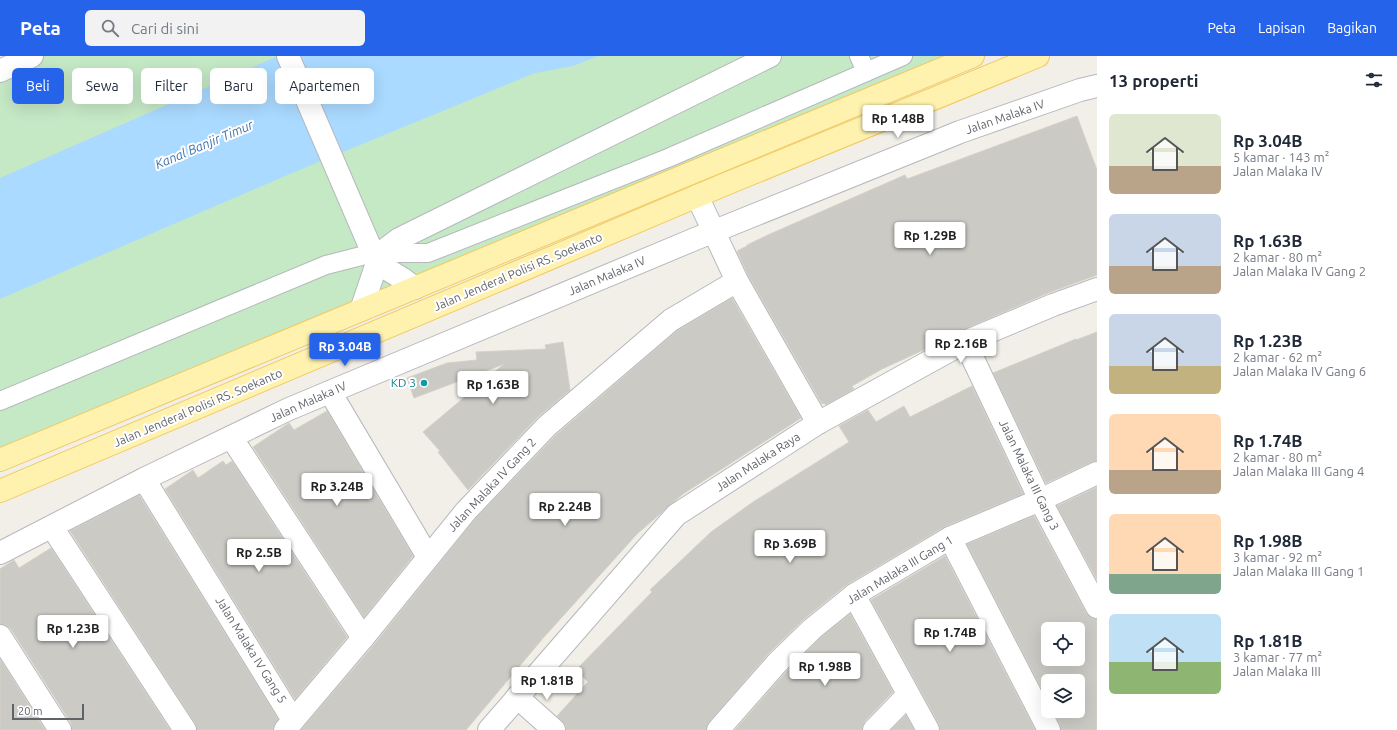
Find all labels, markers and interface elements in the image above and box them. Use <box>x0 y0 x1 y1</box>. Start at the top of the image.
search box <box>85 10 365 46</box>
text: Peta <box>20 17 61 39</box>
icon: search <box>99 17 121 39</box>
text: Cari di sini <box>131 20 199 37</box>
text: Peta <box>1208 20 1236 36</box>
text: Lapisan <box>1258 20 1305 36</box>
text: Bagikan <box>1327 20 1377 36</box>
chip: Beli <box>12 68 64 104</box>
chip: Sewa <box>72 68 133 104</box>
chip: Filter <box>141 68 202 104</box>
chip: Baru <box>210 68 267 104</box>
chip: Apartemen <box>275 68 374 104</box>
icon: filters <box>1363 69 1385 91</box>
text: 13 properti <box>1109 71 1199 90</box>
street label: Jalan Malaka IV <box>964 97 1046 136</box>
pin: Rp 1.48B <box>857 105 939 139</box>
text: Rp 1.48B <box>871 111 925 125</box>
water label: Kanal Banjir Timur <box>153 117 256 171</box>
icon: home <box>1141 130 1189 178</box>
text: Rp 3.04B <box>1233 131 1303 150</box>
text: 5 kamar · 143 m² <box>1233 150 1329 164</box>
text: Jalan Malaka IV <box>1233 164 1322 178</box>
pin: Rp 1.29B <box>889 222 971 256</box>
text: Rp 1.29B <box>903 228 957 242</box>
street label: Jalan Jenderal Polisi RS. Soekanto <box>431 230 604 313</box>
icon: home <box>1141 230 1189 278</box>
text: Rp 1.63B <box>1233 231 1303 250</box>
text: 2 kamar · 80 m² <box>1233 250 1322 264</box>
street label: Jalan Malaka IV <box>566 253 648 298</box>
text: Jalan Malaka IV Gang 2 <box>1233 264 1366 278</box>
pin: Rp 2.16B <box>920 330 1002 364</box>
icon: home <box>1141 330 1189 378</box>
text: Rp 1.23B <box>1233 331 1303 350</box>
pin: Rp 3.04B <box>304 333 386 367</box>
text: Rp 2.16B <box>934 336 988 350</box>
text: Rp 3.04B <box>318 339 372 353</box>
text: 2 kamar · 62 m² <box>1233 350 1322 364</box>
text: Jalan Malaka IV Gang 6 <box>1233 364 1366 378</box>
street label: Jalan Jenderal Polisi RS. Soekanto <box>111 366 284 449</box>
pin: Rp 1.63B <box>452 371 534 405</box>
place label: KD 3 <box>391 376 416 389</box>
text: Rp 1.63B <box>466 377 520 391</box>
marker: KD 3 <box>419 378 429 388</box>
street label: Jalan Malaka IV <box>267 379 349 424</box>
street label: Jalan Malaka III Gang 3 <box>997 417 1062 532</box>
street label: Jalan Malaka Raya <box>713 430 802 494</box>
icon: home <box>1141 430 1189 478</box>
text: Rp 1.74B <box>1233 431 1303 450</box>
street label: Jalan Malaka IV Gang 2 <box>445 435 538 534</box>
text: 2 kamar · 80 m² <box>1233 450 1322 464</box>
text: Jalan Malaka III Gang 4 <box>1233 464 1364 478</box>
pin: Rp 3.24B <box>296 473 378 507</box>
text: Rp 3.24B <box>310 479 364 493</box>
pin: Rp 2.24B <box>524 493 606 527</box>
text: Rp 2.24B <box>538 499 592 513</box>
pin: Rp 3.69B <box>749 530 831 564</box>
icon: home <box>1141 530 1189 578</box>
text: Rp 1.98B <box>1233 531 1303 550</box>
street label: Jalan Malaka III Gang 1 <box>844 533 955 606</box>
text: Rp 3.69B <box>763 536 817 550</box>
pin: Rp 2.5B <box>222 539 296 573</box>
text: Rp 2.5B <box>236 545 282 559</box>
text: 3 kamar · 92 m² <box>1233 550 1322 564</box>
text: Jalan Malaka III Gang 1 <box>1233 564 1364 578</box>
street label: Jalan Malaka IV Gang 5 <box>213 594 289 705</box>
pin: Rp 1.23B <box>32 615 114 649</box>
pin: Rp 1.74B <box>909 619 991 653</box>
text: Rp 1.23B <box>46 621 100 635</box>
map controls <box>1041 622 1085 718</box>
button: locate <box>1041 622 1085 666</box>
text: Rp 1.74B <box>923 625 977 639</box>
icon: home <box>1141 630 1189 678</box>
text: Rp 1.81B <box>1233 631 1303 650</box>
text: 3 kamar · 77 m² <box>1233 650 1322 664</box>
pin: Rp 1.98B <box>784 653 866 687</box>
text: Rp 1.98B <box>798 659 852 673</box>
text: Jalan Malaka III <box>1233 664 1321 678</box>
pin: Rp 1.81B <box>506 667 588 701</box>
text: Rp 1.81B <box>520 673 574 687</box>
button: layers <box>1041 674 1085 718</box>
scale bar <box>12 702 84 721</box>
text: 20 m <box>18 705 42 717</box>

